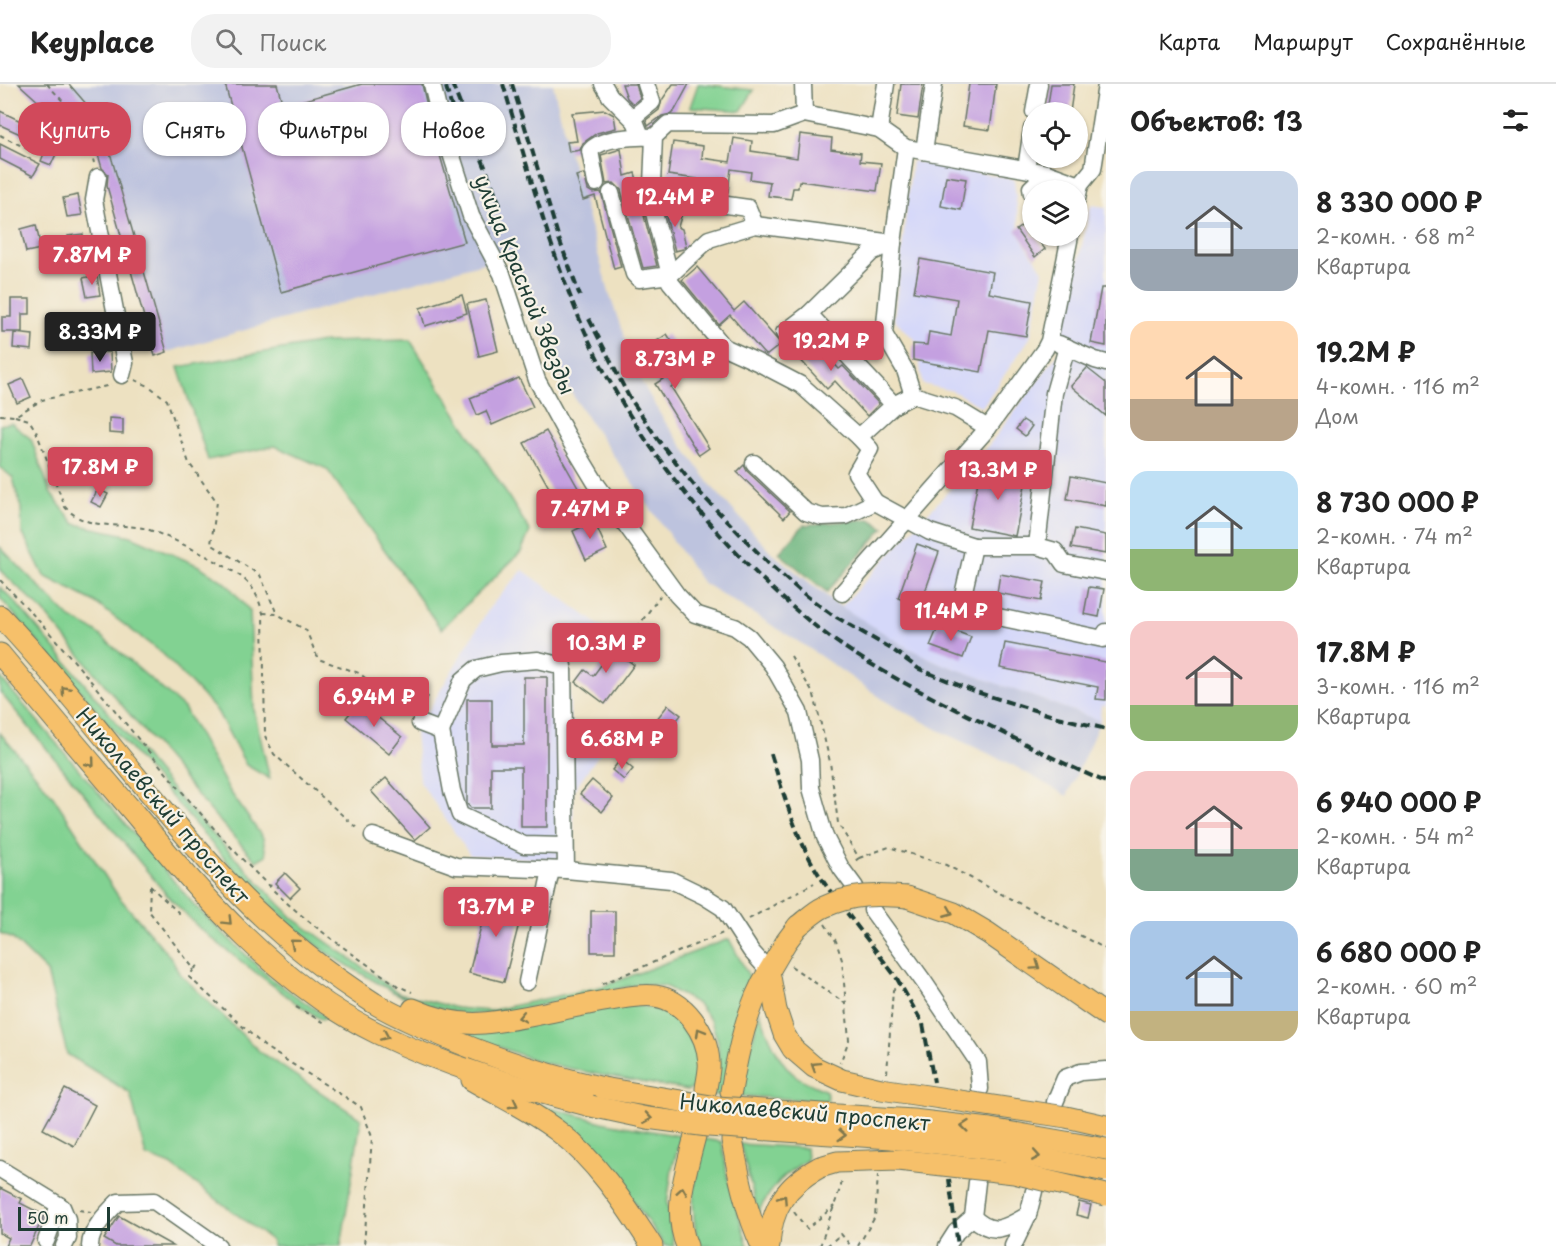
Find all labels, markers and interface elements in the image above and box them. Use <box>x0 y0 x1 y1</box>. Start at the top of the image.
search box <box>191 14 611 68</box>
text: Keyplace <box>30 20 155 63</box>
icon: search <box>212 25 245 58</box>
text: Поиск <box>260 25 326 58</box>
text: Карта <box>1159 25 1220 57</box>
text: Маршрут <box>1253 25 1353 57</box>
text: Сохранённые <box>1386 25 1526 57</box>
text: Объектов: 13 <box>1130 101 1303 140</box>
chip: Купить <box>18 102 131 156</box>
chip: Снять <box>143 102 246 156</box>
chip: Фильтры <box>258 102 389 156</box>
chip: Новое <box>401 102 506 156</box>
map controls <box>1022 102 1088 246</box>
button: locate <box>1022 102 1088 168</box>
icon: filters <box>1499 104 1532 137</box>
street label: улица Красной Звезды <box>467 169 585 399</box>
pin: 12.4M ₽ <box>620 177 730 228</box>
button: layers <box>1022 180 1088 246</box>
text: 12.4M ₽ <box>636 181 714 211</box>
text: 8 330 000 ₽ <box>1316 182 1482 221</box>
icon: home <box>1178 195 1250 267</box>
text: 2-комн. · 68 m² <box>1316 221 1475 251</box>
pin: 7.87M ₽ <box>37 235 147 286</box>
text: 7.87M ₽ <box>53 239 131 269</box>
text: Квартира <box>1316 251 1410 281</box>
pin: 8.33M ₽ <box>45 312 155 363</box>
text: 8.33M ₽ <box>59 316 141 346</box>
pin: 19.2M ₽ <box>776 321 886 372</box>
text: 19.2M ₽ <box>793 325 869 355</box>
text: 19.2M ₽ <box>1316 332 1416 371</box>
pin: 8.73M ₽ <box>620 339 730 390</box>
text: 8.73M ₽ <box>635 343 715 373</box>
icon: home <box>1178 345 1250 417</box>
text: 4-комн. · 116 m² <box>1316 371 1480 401</box>
text: Дом <box>1316 401 1359 431</box>
pin: 17.8M ₽ <box>45 447 155 498</box>
pin: 13.3M ₽ <box>943 450 1053 501</box>
text: 17.8M ₽ <box>62 451 138 481</box>
text: 13.3M ₽ <box>959 454 1037 484</box>
text: 8 730 000 ₽ <box>1316 482 1479 521</box>
pin: 7.47M ₽ <box>535 489 645 540</box>
text: 7.47M ₽ <box>550 493 630 523</box>
icon: home <box>1178 495 1250 567</box>
text: 2-комн. · 74 m² <box>1316 521 1473 551</box>
text: Квартира <box>1316 551 1410 581</box>
pin: 11.4M ₽ <box>896 591 1006 642</box>
text: 11.4M ₽ <box>914 595 988 625</box>
pin: 10.3M ₽ <box>551 623 661 674</box>
text: 10.3M ₽ <box>566 627 646 657</box>
text: 17.8M ₽ <box>1316 632 1415 671</box>
icon: home <box>1178 645 1250 717</box>
text: 3-комн. · 116 m² <box>1316 671 1480 701</box>
pin: 6.94M ₽ <box>319 677 429 728</box>
text: 6.94M ₽ <box>333 681 415 711</box>
one-way arrow <box>61 686 72 697</box>
street label: Николаевский проспект <box>69 700 259 911</box>
text: Квартира <box>1316 701 1410 731</box>
pin: 6.68M ₽ <box>567 719 677 770</box>
text: 6.68M ₽ <box>580 723 664 753</box>
one-way arrow <box>84 756 95 767</box>
text: 6 940 000 ₽ <box>1316 782 1481 821</box>
icon: home <box>1178 795 1250 867</box>
text: 2-комн. · 54 m² <box>1316 821 1474 851</box>
text: Квартира <box>1316 851 1410 881</box>
pin: 13.7M ₽ <box>441 887 551 938</box>
text: 13.7M ₽ <box>458 891 535 921</box>
one-way arrow <box>943 905 954 917</box>
one-way arrow <box>221 914 232 925</box>
text: 6 680 000 ₽ <box>1316 932 1481 971</box>
one-way arrow <box>290 939 301 950</box>
icon: home <box>1178 945 1250 1017</box>
one-way arrow <box>1030 959 1041 970</box>
text: 2-комн. · 60 m² <box>1316 971 1477 1001</box>
text: Квартира <box>1316 1001 1410 1031</box>
one-way arrow <box>517 1010 527 1023</box>
one-way arrow <box>696 1028 707 1038</box>
one-way arrow <box>378 1029 389 1041</box>
one-way arrow <box>811 1062 822 1073</box>
street label: Николаевский проспект <box>678 1084 932 1138</box>
one-way arrow <box>508 1097 519 1108</box>
one-way arrow <box>643 1111 653 1124</box>
one-way arrow <box>961 1120 970 1133</box>
one-way arrow <box>838 1128 847 1141</box>
one-way arrow <box>1031 1150 1041 1162</box>
one-way arrow <box>676 1186 688 1196</box>
one-way arrow <box>776 1195 787 1206</box>
scale bar <box>18 1204 110 1232</box>
text: 50 m <box>27 1205 68 1229</box>

